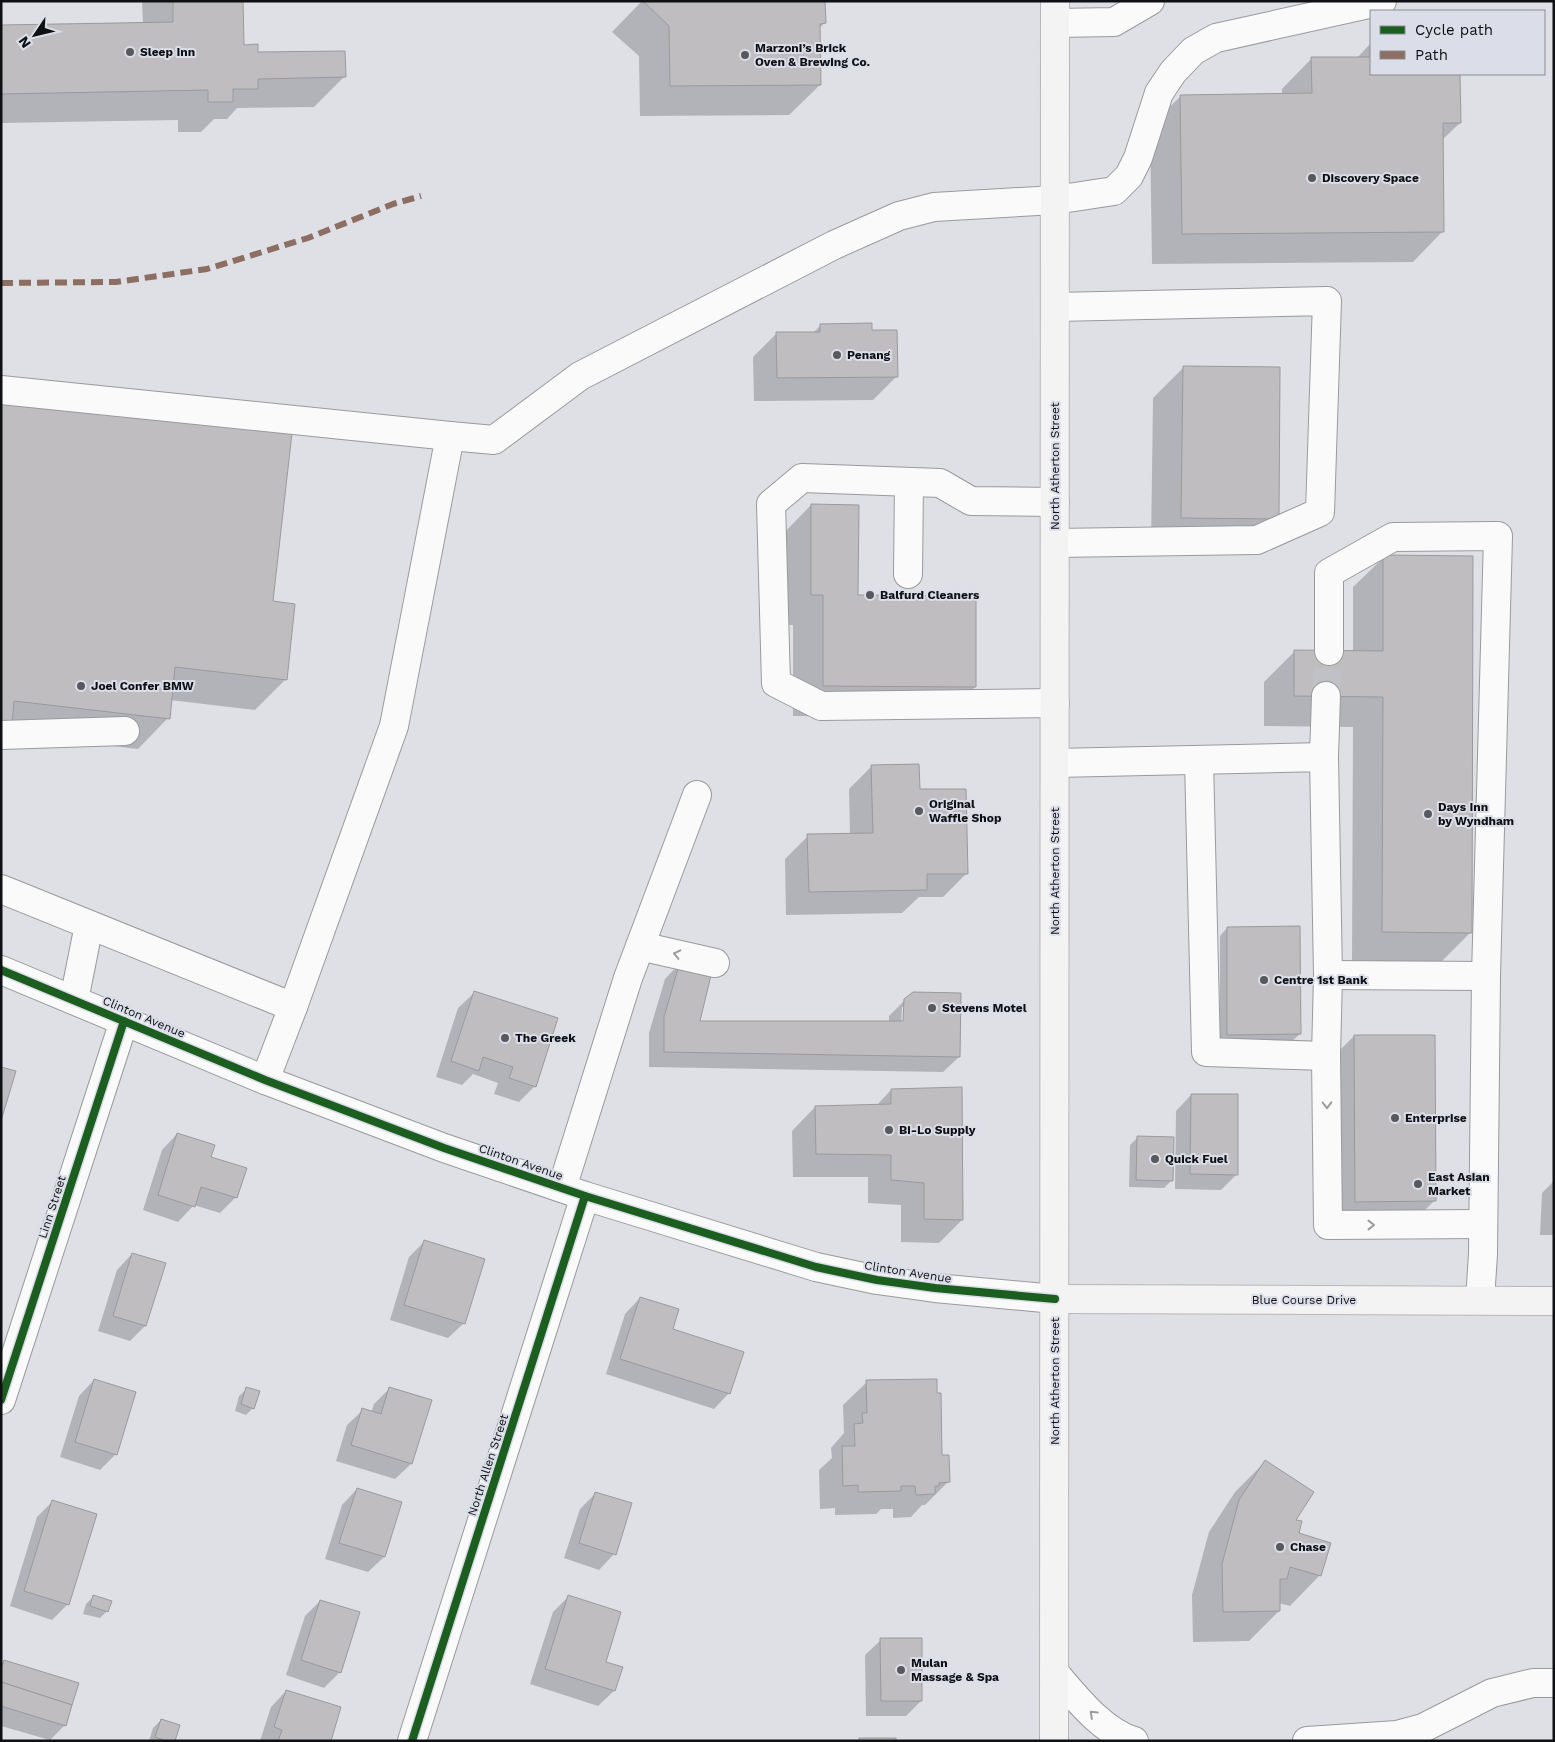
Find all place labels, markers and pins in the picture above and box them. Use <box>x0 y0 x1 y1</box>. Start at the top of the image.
place label: Marzoni’s Brick Oven & Brewing Co. <box>755 41 870 69</box>
place label: Sleep Inn <box>140 45 195 59</box>
marker: Sleep Inn <box>124 46 136 58</box>
marker: Marzoni’s Brick Oven & Brewing Co. <box>739 49 751 61</box>
place label: Discovery Space <box>1322 171 1419 185</box>
marker: Discovery Space <box>1306 172 1318 184</box>
place label: Penang <box>847 348 891 362</box>
marker: Penang <box>831 349 843 361</box>
place label: Balfurd Cleaners <box>880 588 980 602</box>
marker: Balfurd Cleaners <box>864 589 876 601</box>
place label: Joel Confer BMW <box>91 679 194 693</box>
marker: Joel Confer BMW <box>75 680 87 692</box>
place label: Original Waffle Shop <box>929 797 1002 825</box>
place label: Days Inn by Wyndham <box>1438 800 1514 828</box>
marker: Original Waffle Shop <box>913 805 925 817</box>
marker: Days Inn by Wyndham <box>1422 808 1434 820</box>
place label: Centre 1st Bank <box>1274 973 1368 987</box>
marker: Centre 1st Bank <box>1258 974 1270 986</box>
place label: Stevens Motel <box>942 1001 1027 1015</box>
marker: Stevens Motel <box>926 1002 938 1014</box>
place label: The Greek <box>515 1031 576 1045</box>
marker: The Greek <box>499 1032 511 1044</box>
place label: Enterprise <box>1405 1111 1467 1125</box>
marker: Enterprise <box>1389 1112 1401 1124</box>
place label: Bi-Lo Supply <box>899 1123 976 1137</box>
marker: Bi-Lo Supply <box>883 1124 895 1136</box>
place label: Quick Fuel <box>1165 1152 1228 1166</box>
marker: Quick Fuel <box>1149 1153 1161 1165</box>
place label: East Asian Market <box>1428 1170 1490 1198</box>
marker: East Asian Market <box>1412 1178 1424 1190</box>
place label: Chase <box>1290 1540 1326 1554</box>
marker: Chase <box>1274 1541 1286 1553</box>
place label: Mulan Massage & Spa <box>911 1656 999 1684</box>
marker: Mulan Massage & Spa <box>895 1664 907 1676</box>

